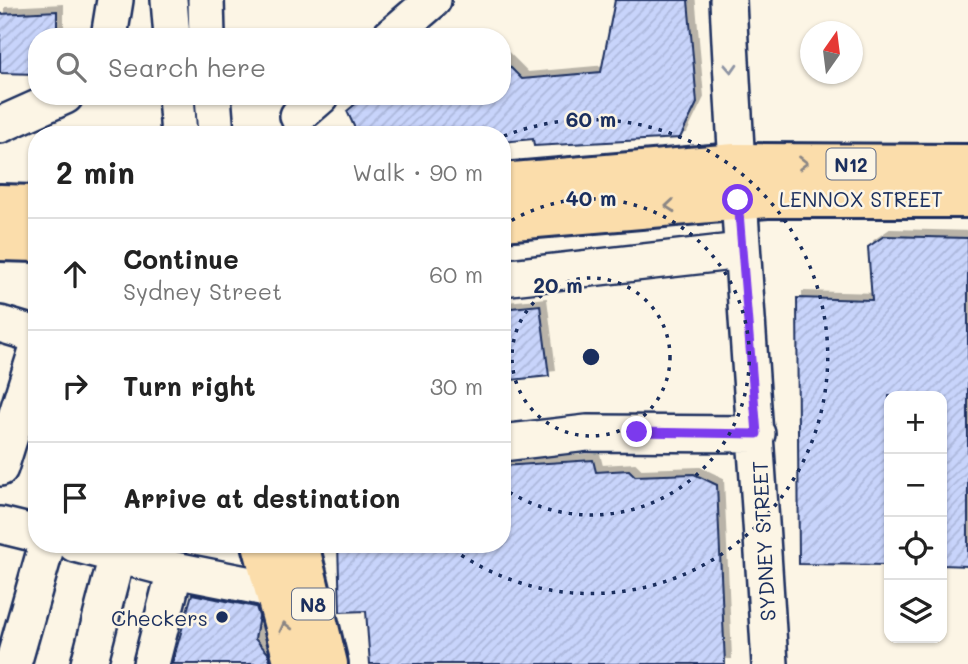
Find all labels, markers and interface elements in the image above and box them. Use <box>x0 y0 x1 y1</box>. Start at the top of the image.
north arrow <box>800 21 863 84</box>
search box <box>28 28 511 105</box>
icon: search <box>52 48 90 86</box>
text: Search here <box>108 50 266 84</box>
one-way arrow <box>724 63 739 74</box>
text: 60 m <box>566 105 616 132</box>
road number: N12 <box>826 148 876 180</box>
text: 2 min <box>56 152 135 192</box>
one-way arrow <box>798 155 809 171</box>
text: Walk · 90 m <box>352 157 483 187</box>
text: 40 m <box>565 184 617 211</box>
route start <box>722 184 753 215</box>
street label: LENNOX STREET <box>779 185 943 212</box>
one-way arrow <box>664 198 676 213</box>
text: Continue <box>123 242 239 276</box>
icon: ahead <box>56 255 94 293</box>
text: 60 m <box>429 259 483 289</box>
text: 20 m <box>533 271 583 298</box>
text: Sydney Street <box>123 276 282 306</box>
centre of rings <box>579 345 603 369</box>
icon: right <box>56 367 94 405</box>
text: Turn right <box>123 369 256 403</box>
text: 30 m <box>430 371 483 401</box>
map controls <box>884 391 947 643</box>
button: + <box>884 391 947 454</box>
route end <box>621 416 652 447</box>
button: − <box>884 454 947 517</box>
street label: SYDNEY STREET <box>745 460 781 622</box>
icon: arrive <box>56 479 94 517</box>
text: Arrive at destination <box>123 481 400 515</box>
button: locate <box>884 517 947 580</box>
button: layers <box>884 580 947 643</box>
road number: N8 <box>292 589 334 620</box>
place label: Checkers <box>111 604 208 631</box>
marker: Checkers <box>214 609 230 625</box>
one-way arrow <box>279 621 293 633</box>

